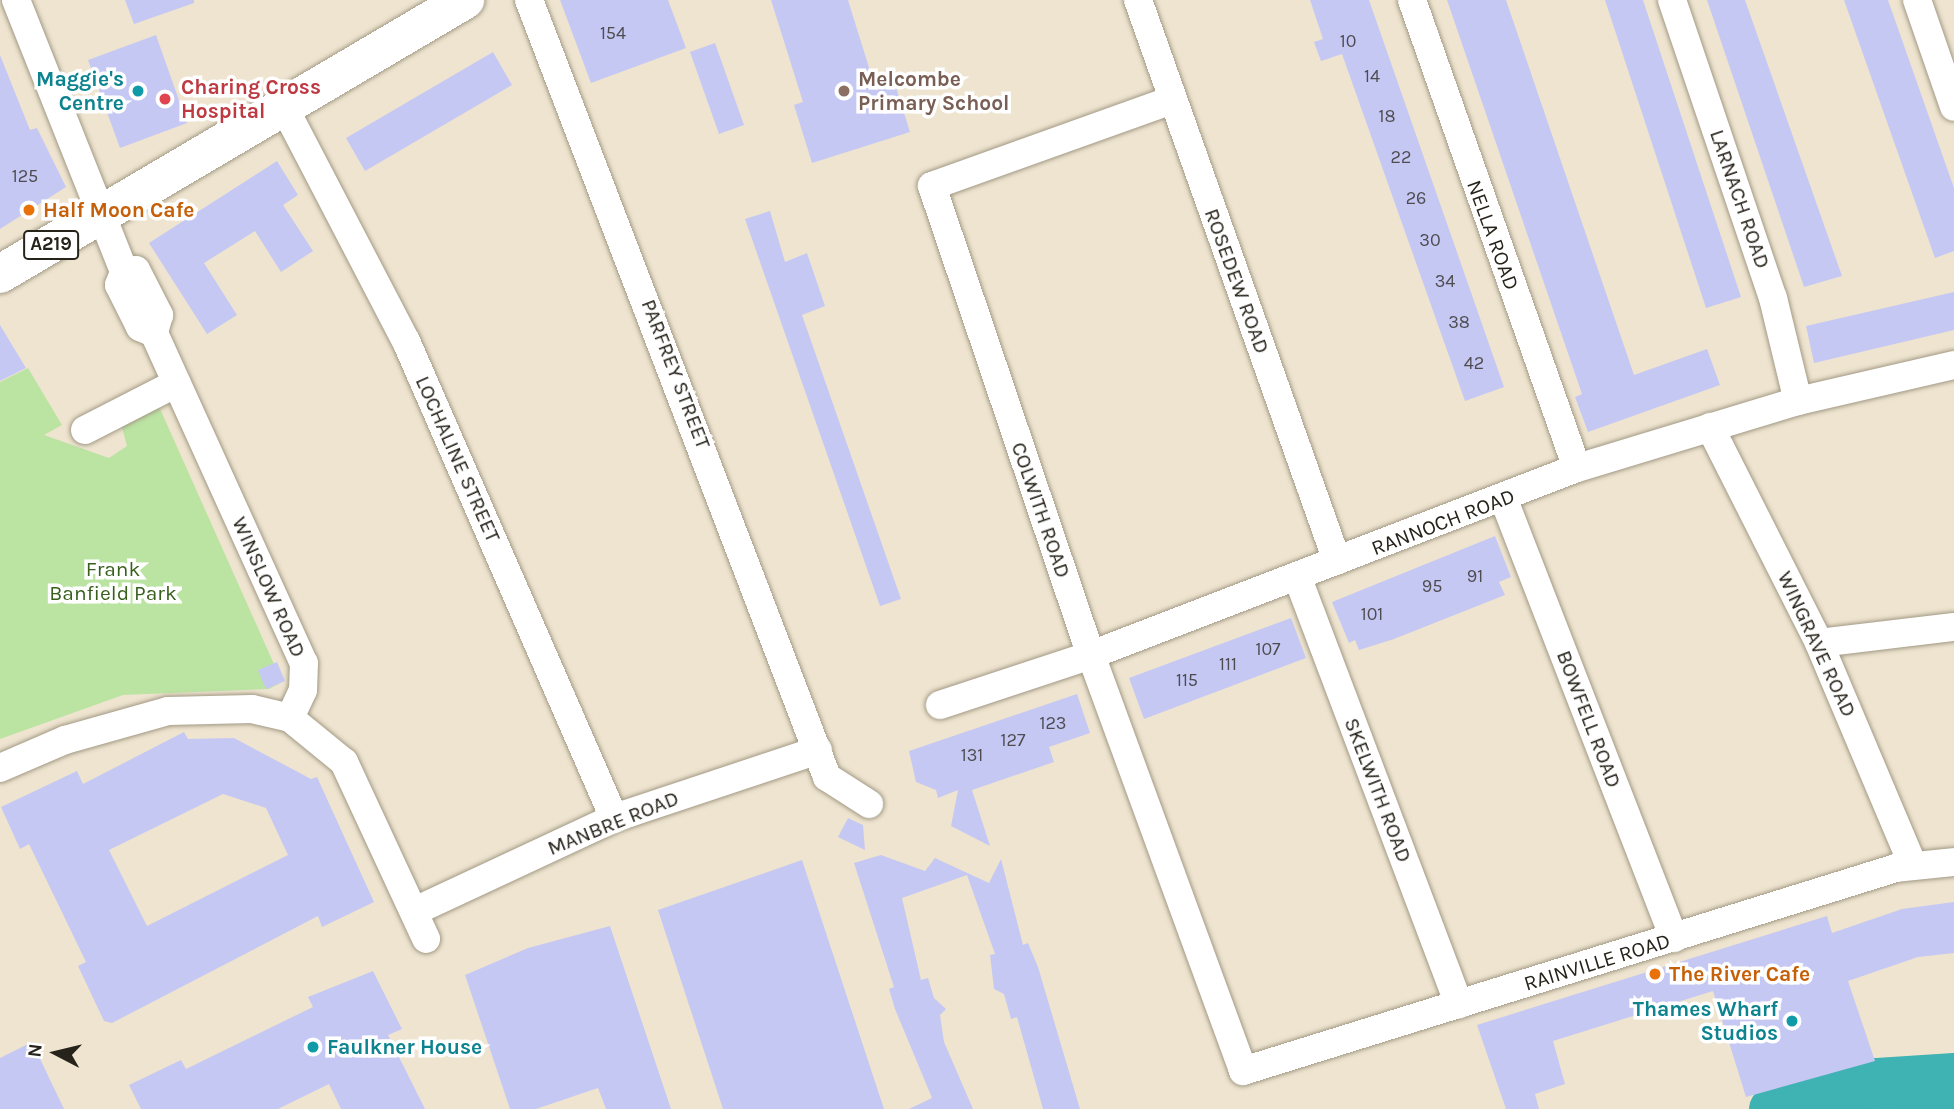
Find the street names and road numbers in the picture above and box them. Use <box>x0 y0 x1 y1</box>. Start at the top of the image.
street label: LARNACH ROAD <box>1704 126 1776 272</box>
street label: NELLA ROAD <box>1461 177 1525 293</box>
street label: ROSEDEW ROAD <box>1199 205 1275 357</box>
road number: A219 <box>23 230 79 260</box>
street label: PARFREY STREET <box>636 296 716 452</box>
street label: LOCHALINE STREET <box>410 372 506 546</box>
street label: COLWITH ROAD <box>1006 439 1076 581</box>
street label: RANNOCH ROAD <box>1368 483 1518 561</box>
street label: WINSLOW ROAD <box>227 513 311 661</box>
street label: WINGRAVE ROAD <box>1772 567 1862 721</box>
street label: BOWFELL ROAD <box>1551 647 1627 791</box>
street label: SKELWITH ROAD <box>1339 714 1417 866</box>
street label: MANBRE ROAD <box>544 785 682 861</box>
street label: RAINVILLE ROAD <box>1521 928 1673 996</box>

